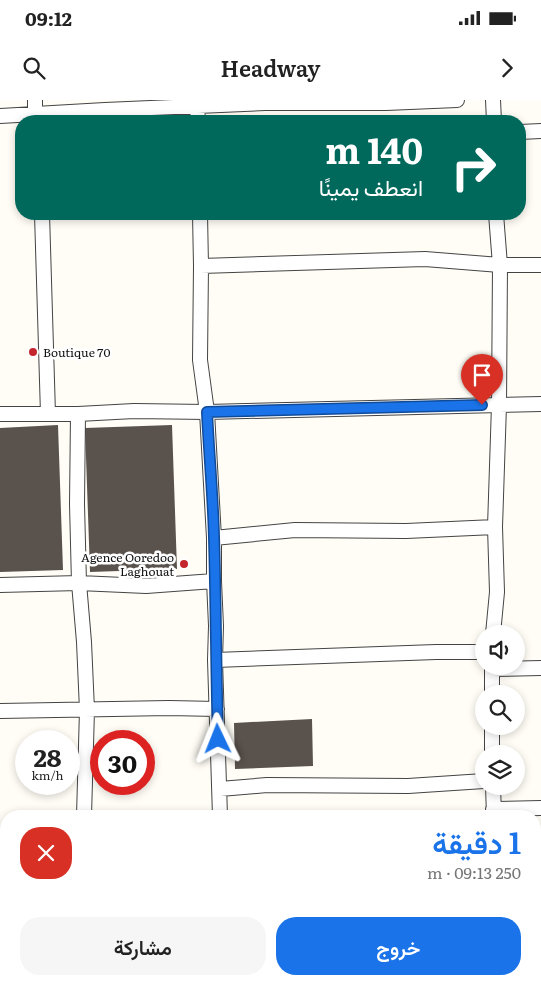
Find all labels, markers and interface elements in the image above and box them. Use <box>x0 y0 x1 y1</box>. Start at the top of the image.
text: 09:12 <box>25 4 72 32</box>
text: Headway <box>221 51 320 84</box>
icon: search <box>20 54 48 82</box>
icon: forward <box>493 54 521 82</box>
text: 140 m <box>325 123 423 175</box>
icon: right <box>441 135 506 200</box>
text: انعطف يمينًا <box>319 170 423 203</box>
place label: Boutique 70 <box>43 343 110 361</box>
marker: Boutique 70 <box>27 346 39 358</box>
pin <box>461 354 503 405</box>
icon: arrive <box>468 361 496 389</box>
place label: Agence Ooredoo Laghouat <box>81 548 174 580</box>
marker: Agence Ooredoo Laghouat <box>178 558 190 570</box>
map controls <box>475 625 525 795</box>
button: sound <box>475 625 525 675</box>
button: search <box>475 685 525 735</box>
position arrow <box>191 712 243 764</box>
speed limit sign: 30 <box>90 730 155 795</box>
text: 28 <box>33 738 62 775</box>
button: layers <box>475 745 525 795</box>
text: km/h <box>32 766 63 784</box>
text: 1 دقيقة <box>432 819 521 863</box>
button: close <box>20 827 72 879</box>
text: 250 m · 09:13 <box>427 860 521 884</box>
button: مشاركة <box>20 917 266 975</box>
button: خروج <box>276 917 521 975</box>

